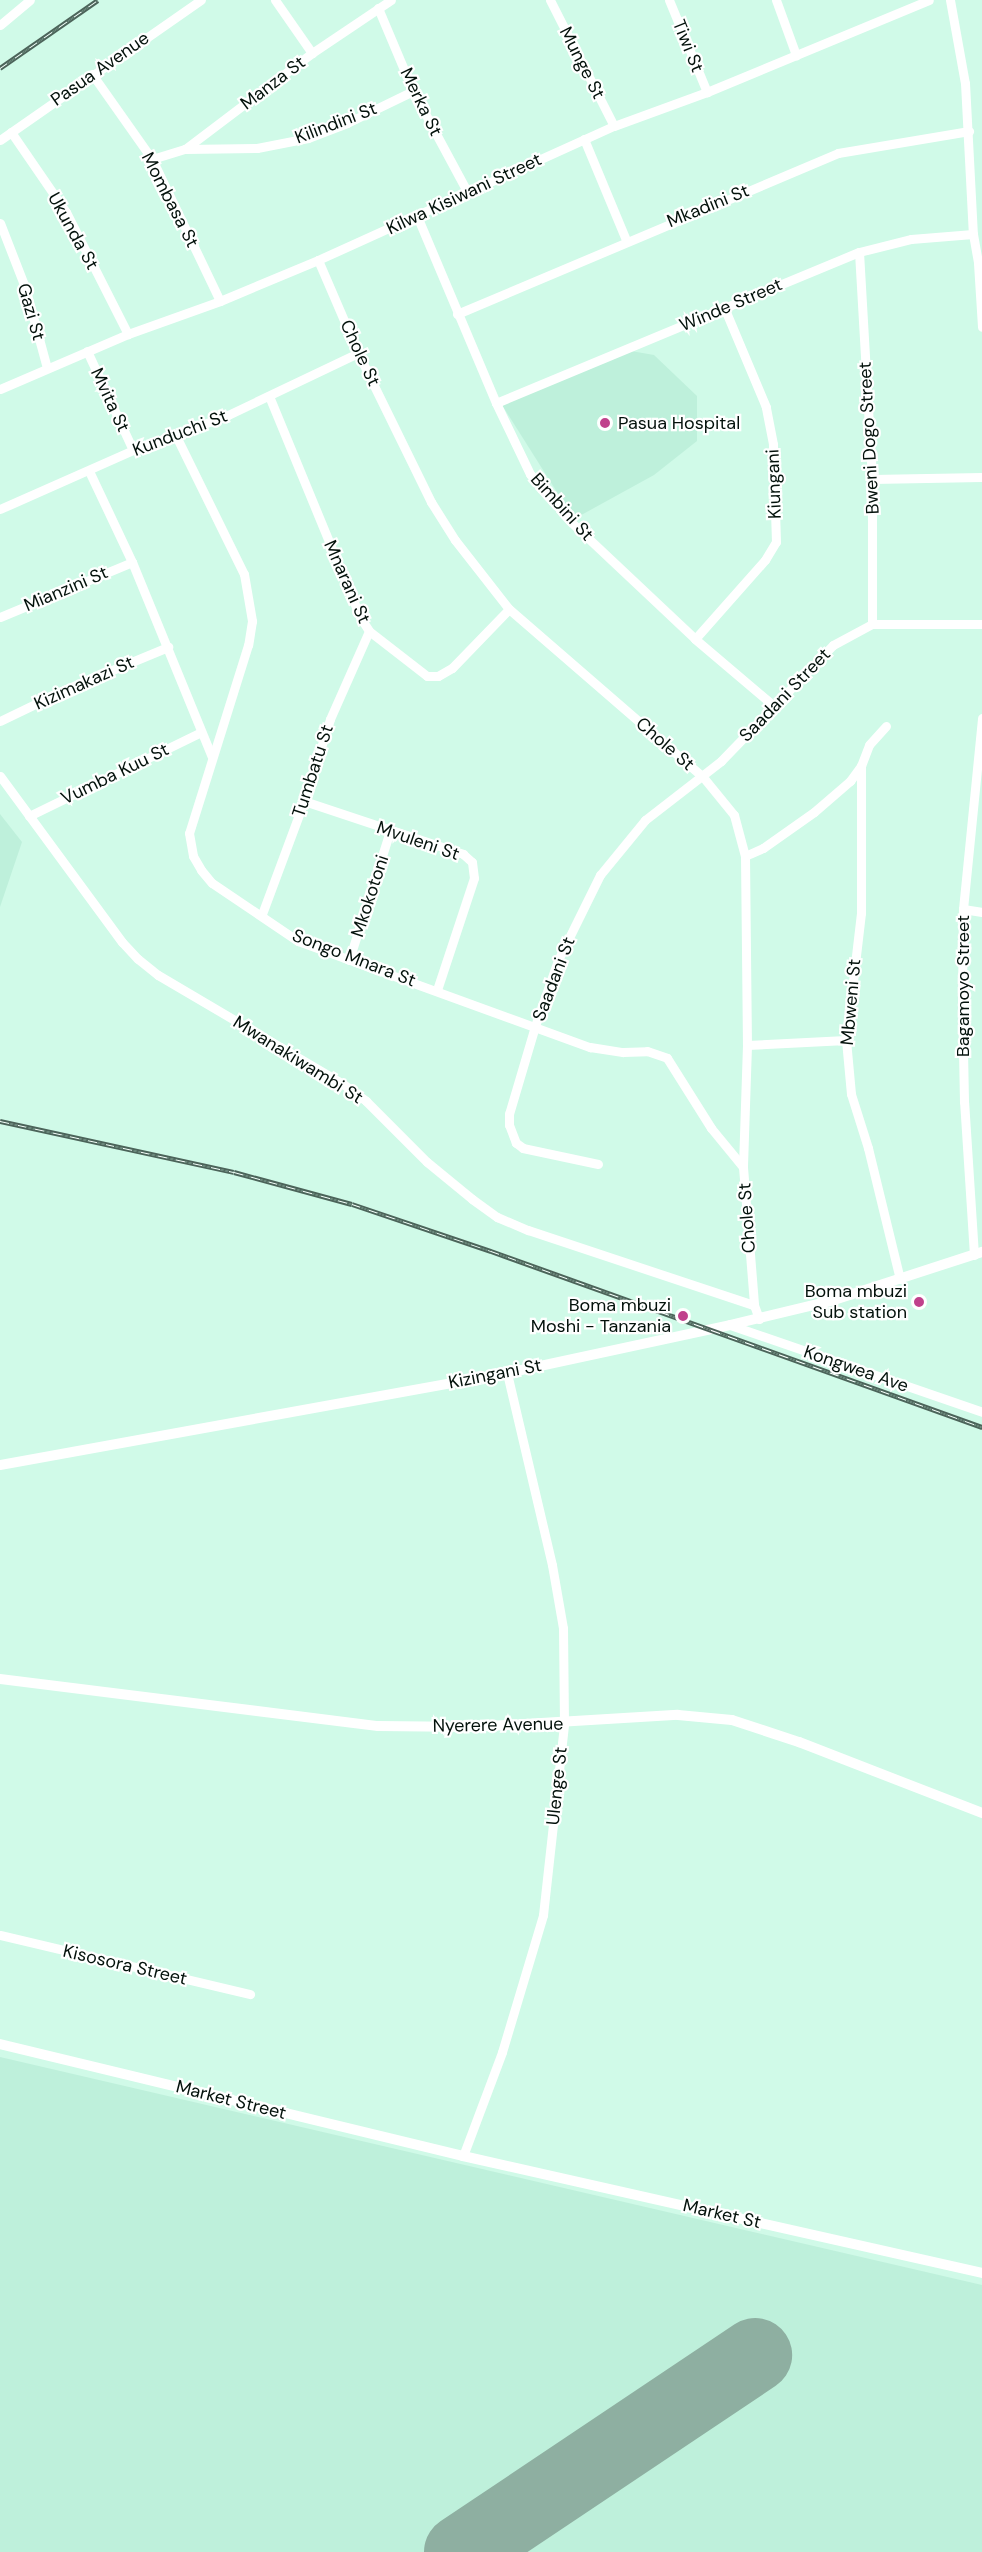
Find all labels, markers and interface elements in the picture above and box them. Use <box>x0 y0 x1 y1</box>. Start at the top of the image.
street label: Tiwi St <box>668 17 708 75</box>
street label: Munge St <box>555 23 609 103</box>
street label: Pasua Avenue <box>47 27 153 111</box>
street label: Manza St <box>236 52 310 114</box>
street label: Merka St <box>395 64 447 140</box>
street label: Kilindini St <box>292 98 380 148</box>
street label: Mombasa St <box>137 149 203 251</box>
street label: Kilwa Kisiwani Street <box>383 149 545 239</box>
street label: Mkadini St <box>664 180 752 232</box>
street label: Ukunda St <box>43 189 103 273</box>
street label: Winde Street <box>676 274 786 336</box>
street label: Gazi St <box>13 281 49 343</box>
street label: Chole St <box>335 317 385 389</box>
street label: Bweni Dogo Street <box>854 361 884 515</box>
street label: Mvita St <box>86 365 134 435</box>
street label: Kunduchi St <box>130 405 230 461</box>
place label: Pasua Hospital <box>618 412 740 434</box>
marker: Pasua Hospital <box>596 414 614 432</box>
street label: Kiungani <box>762 449 786 519</box>
street label: Bimbini St <box>526 469 598 545</box>
street label: Mnarani St <box>319 537 375 627</box>
street label: Mianzini St <box>21 562 111 616</box>
street label: Saadani Street <box>735 644 835 746</box>
street label: Kizimakazi St <box>31 651 137 715</box>
street label: Chole St <box>631 713 699 775</box>
street label: Tumbatu St <box>288 722 338 820</box>
street label: Vumba Kuu St <box>58 739 172 809</box>
street label: Mvuleni St <box>374 817 462 865</box>
street label: Mkokotoni <box>347 852 393 940</box>
street label: Bagamoyo Street <box>952 915 974 1057</box>
street label: Songo Mnara St <box>289 925 419 991</box>
street label: Saadani St <box>528 934 580 1024</box>
street label: Mbweni St <box>836 958 866 1046</box>
street label: Mwanakiwambi St <box>229 1011 367 1109</box>
street label: Chole St <box>734 1182 760 1254</box>
place label: Boma mbuzi Sub station <box>805 1281 907 1324</box>
place label: Boma mbuzi Moshi - Tanzania <box>531 1295 671 1338</box>
marker: Boma mbuzi Sub station <box>912 1295 926 1309</box>
marker: Boma mbuzi Moshi - Tanzania <box>676 1309 690 1323</box>
street label: Kongwea Ave <box>801 1341 911 1397</box>
street label: Kizingani St <box>447 1354 543 1394</box>
street label: Nyerere Avenue <box>432 1713 564 1737</box>
street label: Ulenge St <box>542 1746 572 1826</box>
street label: Kisosora Street <box>61 1940 189 1990</box>
street label: Market Street <box>174 2076 288 2124</box>
street label: Market St <box>681 2195 763 2233</box>

